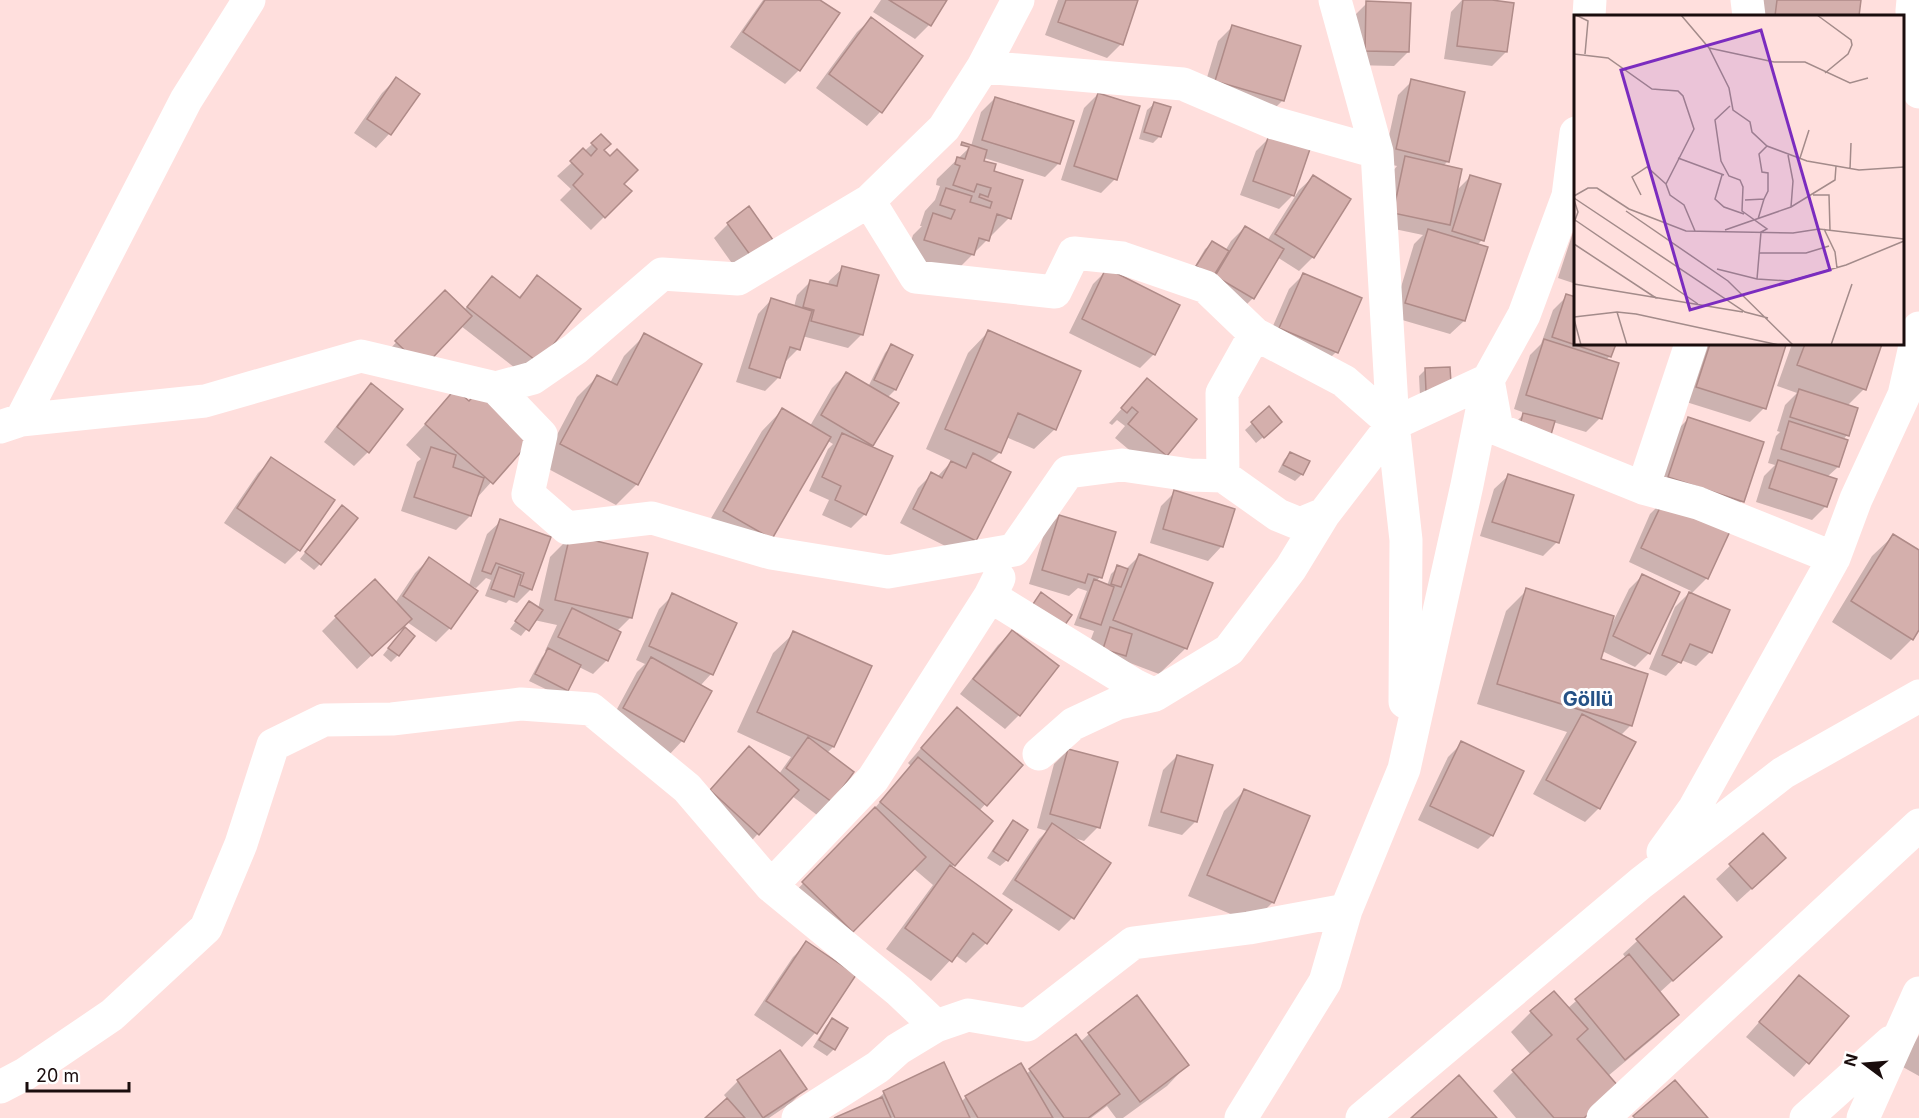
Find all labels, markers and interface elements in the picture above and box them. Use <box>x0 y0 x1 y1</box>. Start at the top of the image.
inset map <box>1574 15 1904 345</box>
district label: Göllü <box>1563 687 1613 711</box>
north arrow <box>1835 1034 1895 1094</box>
text: N <box>1839 1051 1862 1068</box>
scale bar <box>27 1055 129 1093</box>
text: 20 m <box>36 1065 79 1086</box>

